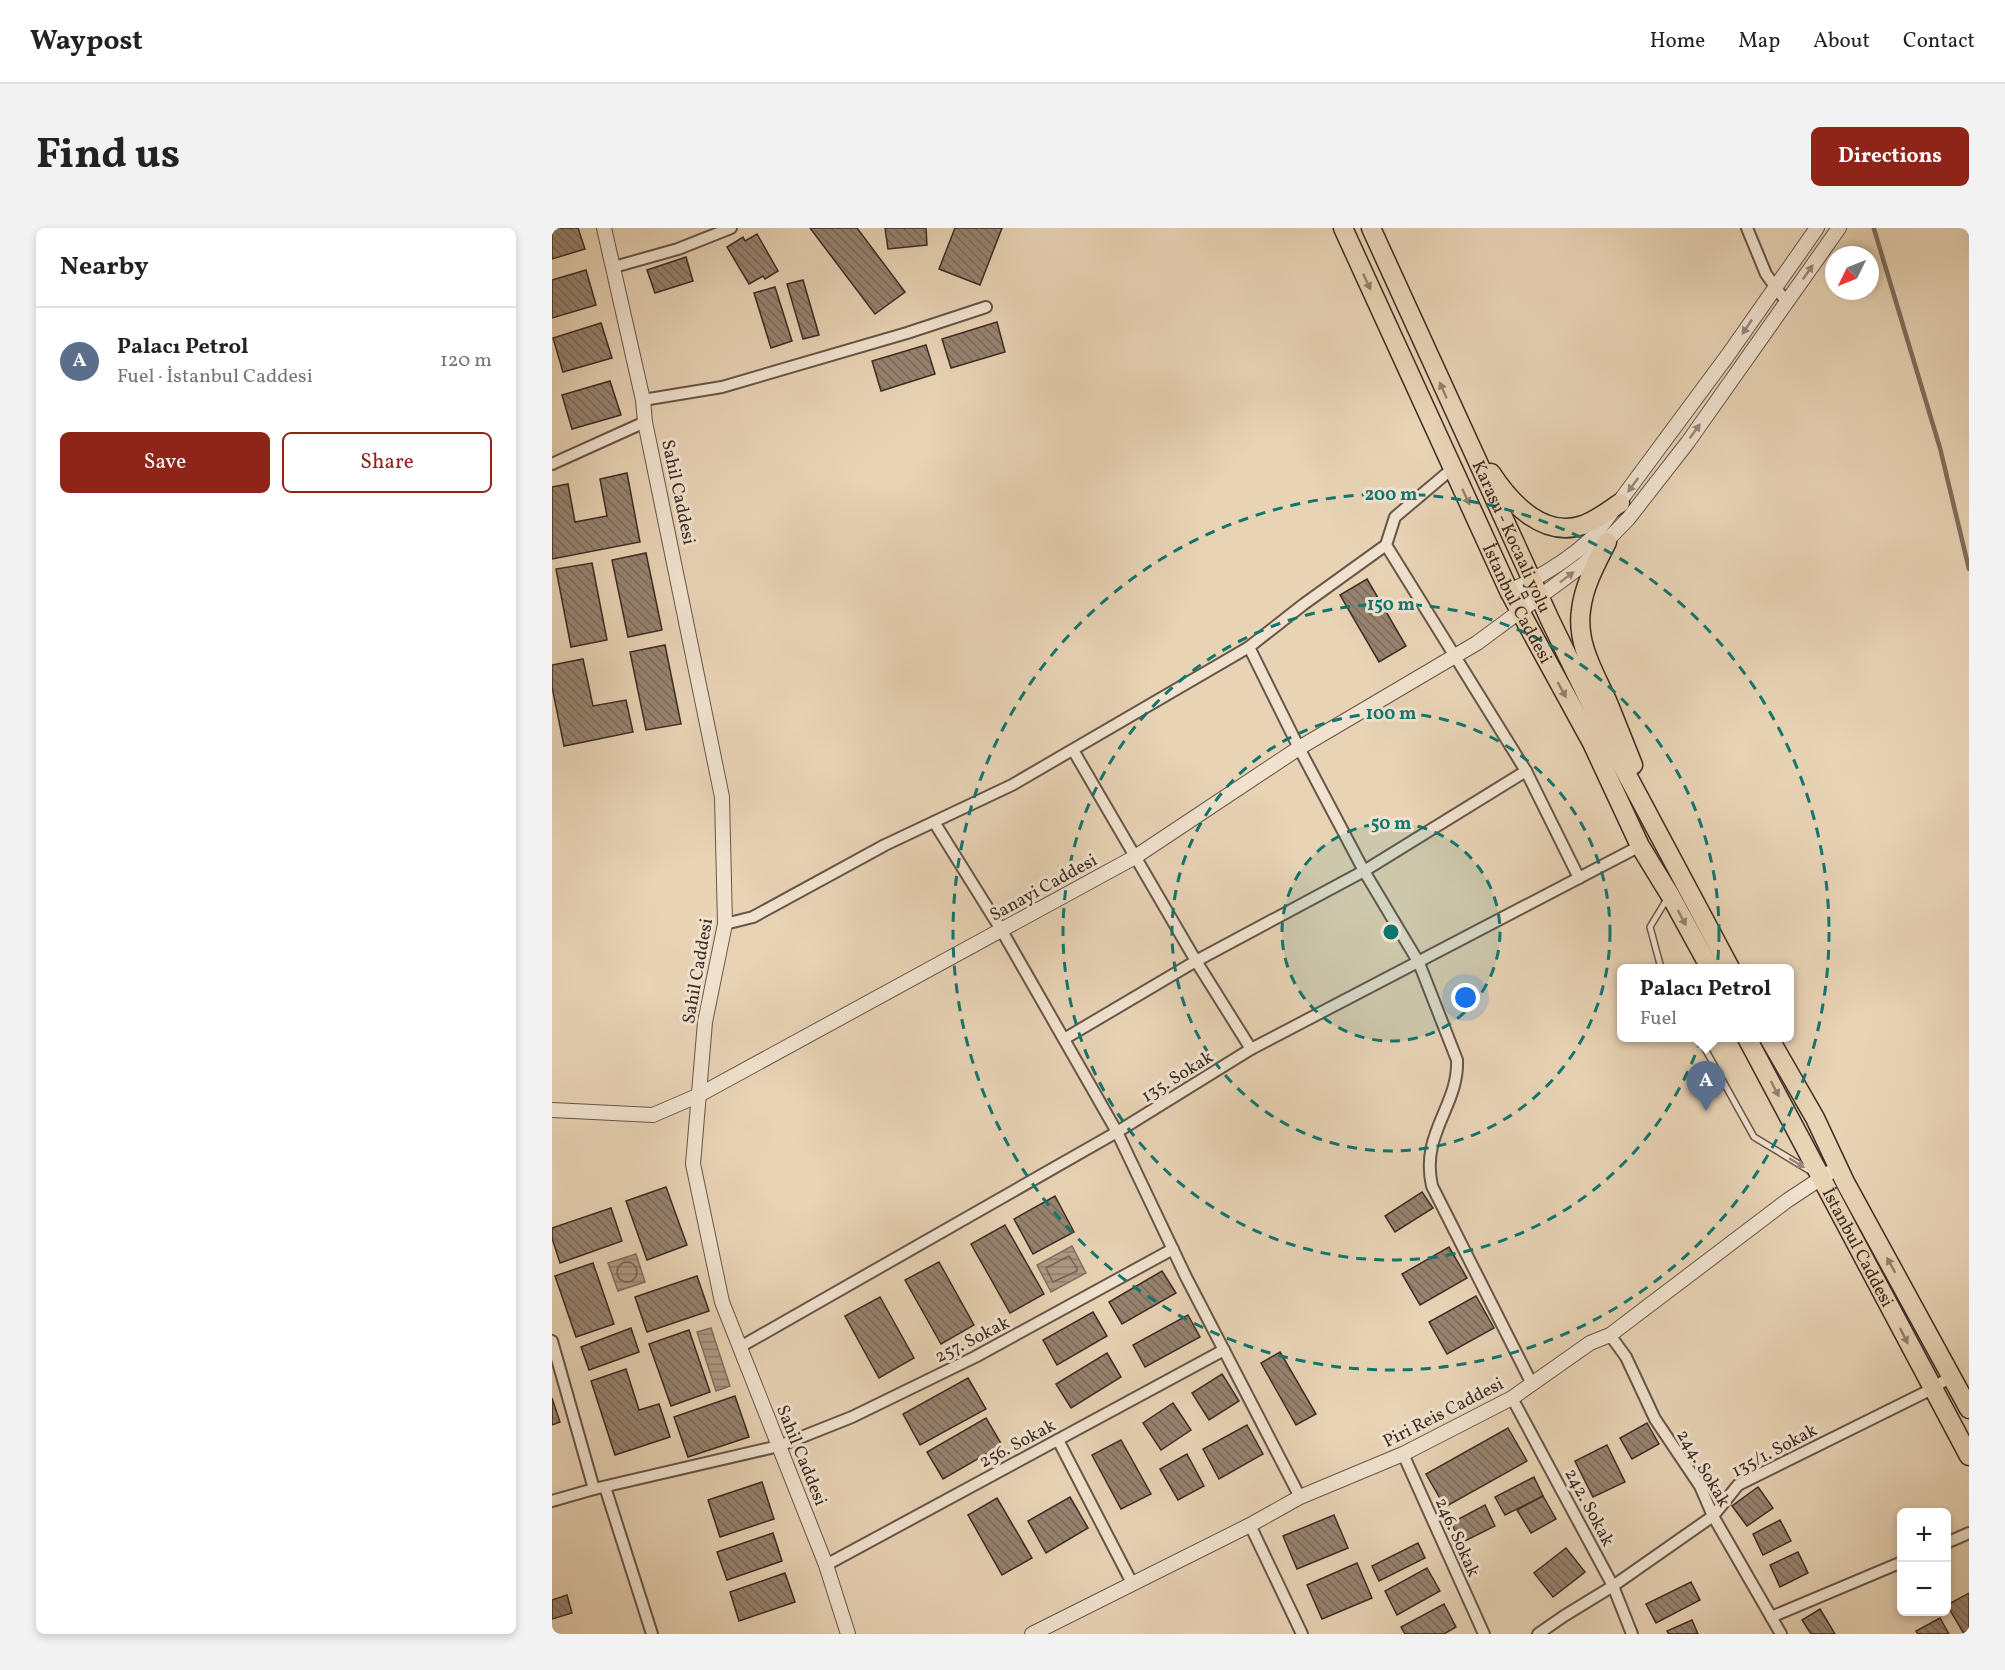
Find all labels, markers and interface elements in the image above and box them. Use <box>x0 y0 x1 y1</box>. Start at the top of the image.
text: Waypost <box>30 22 143 61</box>
text: Home <box>1650 27 1705 56</box>
text: Map <box>1738 27 1780 56</box>
text: About <box>1813 27 1870 56</box>
text: Contact <box>1903 27 1975 56</box>
text: Find us <box>36 127 180 186</box>
button: Directions <box>1811 127 1969 186</box>
north arrow <box>1825 246 1879 300</box>
text: Nearby <box>60 249 149 285</box>
one-way arrow <box>1802 265 1814 281</box>
one-way arrow <box>1362 273 1371 290</box>
one-way arrow <box>1742 319 1753 335</box>
text: Palacı Petrol <box>117 332 249 363</box>
text: A <box>72 347 87 375</box>
text: 120 m <box>440 347 492 375</box>
text: Fuel · İstanbul Caddesi <box>117 363 313 391</box>
one-way arrow <box>1438 380 1448 398</box>
one-way arrow <box>1689 424 1701 440</box>
button: Save <box>60 432 270 493</box>
button: Share <box>282 432 492 493</box>
street label: Sahil Caddesi <box>654 438 701 547</box>
street label: Karasu - Kocaali yolu <box>1465 457 1556 617</box>
one-way arrow <box>1627 476 1639 492</box>
text: 200 m <box>1365 483 1417 508</box>
one-way arrow <box>1461 488 1471 506</box>
street label: İstanbul Caddesi <box>1475 540 1557 669</box>
one-way arrow <box>1558 571 1574 583</box>
text: 150 m <box>1367 593 1415 618</box>
one-way arrow <box>1557 682 1567 699</box>
text: 100 m <box>1366 702 1416 727</box>
text: 50 m <box>1371 812 1411 837</box>
street label: Sanayi Caddesi <box>985 848 1102 928</box>
one-way arrow <box>1677 910 1687 927</box>
street label: Sahil Caddesi <box>677 917 720 1026</box>
centre of rings <box>1381 922 1401 942</box>
popup <box>1617 964 1794 1042</box>
text: Palacı Petrol <box>1640 974 1771 1005</box>
your location <box>1451 983 1480 1012</box>
text: Fuel <box>1640 1005 1677 1033</box>
street label: 135. Sokak <box>1137 1045 1219 1109</box>
pin: A <box>1686 1062 1726 1111</box>
one-way arrow <box>1770 1081 1780 1098</box>
one-way arrow <box>1789 1157 1805 1168</box>
street label: İstanbul Caddesi <box>1815 1184 1899 1312</box>
one-way arrow <box>1886 1257 1896 1274</box>
street label: 257. Sokak <box>931 1311 1015 1370</box>
one-way arrow <box>1899 1327 1909 1345</box>
street label: Piri Reis Caddesi <box>1379 1372 1508 1455</box>
street label: Sahil Caddesi <box>769 1401 832 1510</box>
street label: 256. Sokak <box>975 1414 1060 1475</box>
street label: 135/1. Sokak <box>1727 1418 1822 1484</box>
street label: 244. Sokak <box>1670 1425 1736 1512</box>
street label: 242. Sokak <box>1558 1464 1620 1551</box>
street label: 246. Sokak <box>1428 1494 1485 1581</box>
map controls <box>1897 1508 1951 1616</box>
button: + <box>1897 1508 1951 1562</box>
button: − <box>1897 1562 1951 1616</box>

